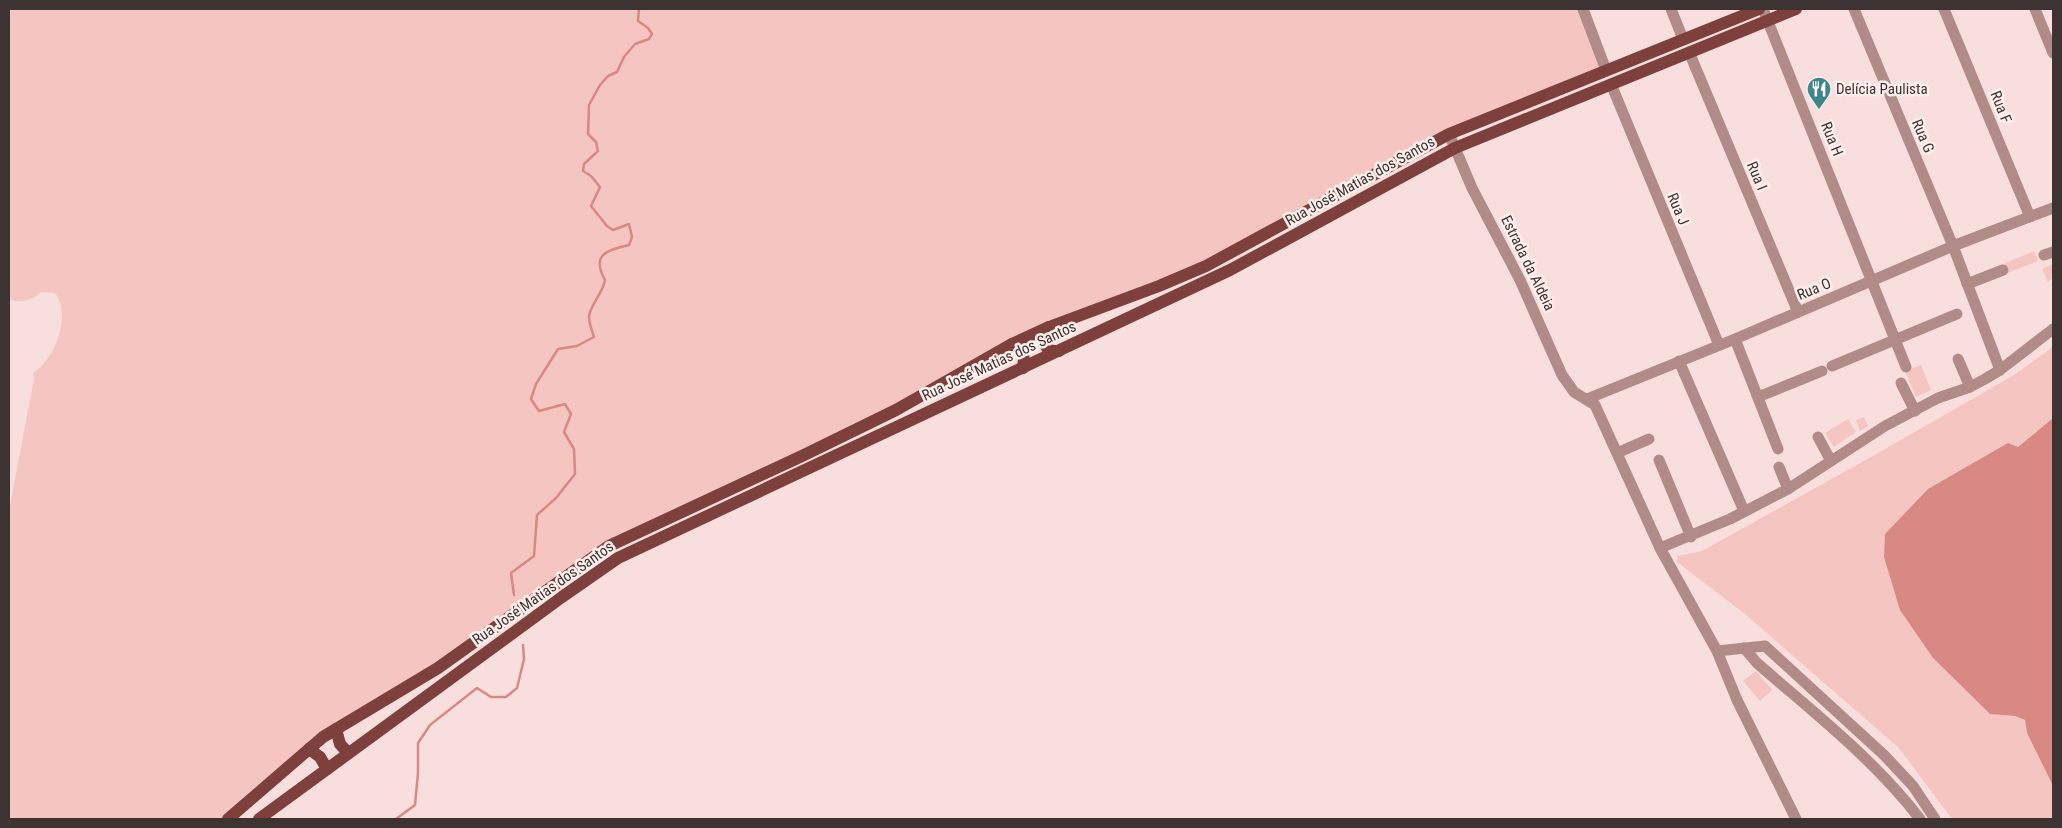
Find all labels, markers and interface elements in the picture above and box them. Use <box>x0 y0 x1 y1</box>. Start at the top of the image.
restaurant icon: Delícia Paulista <box>1806 76 1832 110</box>
place label: Delícia Paulista <box>1836 80 1928 98</box>
street label: Rua F <box>1986 88 2016 126</box>
street label: Rua G <box>1908 117 1938 155</box>
street label: Rua H <box>1817 119 1847 159</box>
street label: Rua José Matias dos Santos <box>1282 132 1438 230</box>
street label: Rua I <box>1743 159 1771 193</box>
street label: Rua J <box>1663 190 1693 228</box>
street label: Estrada da Aldeia <box>1497 213 1559 313</box>
street label: Rua O <box>1794 274 1834 304</box>
street label: Rua José Matias dos Santos <box>919 317 1079 405</box>
street label: Rua José Matias dos Santos <box>469 537 617 649</box>

